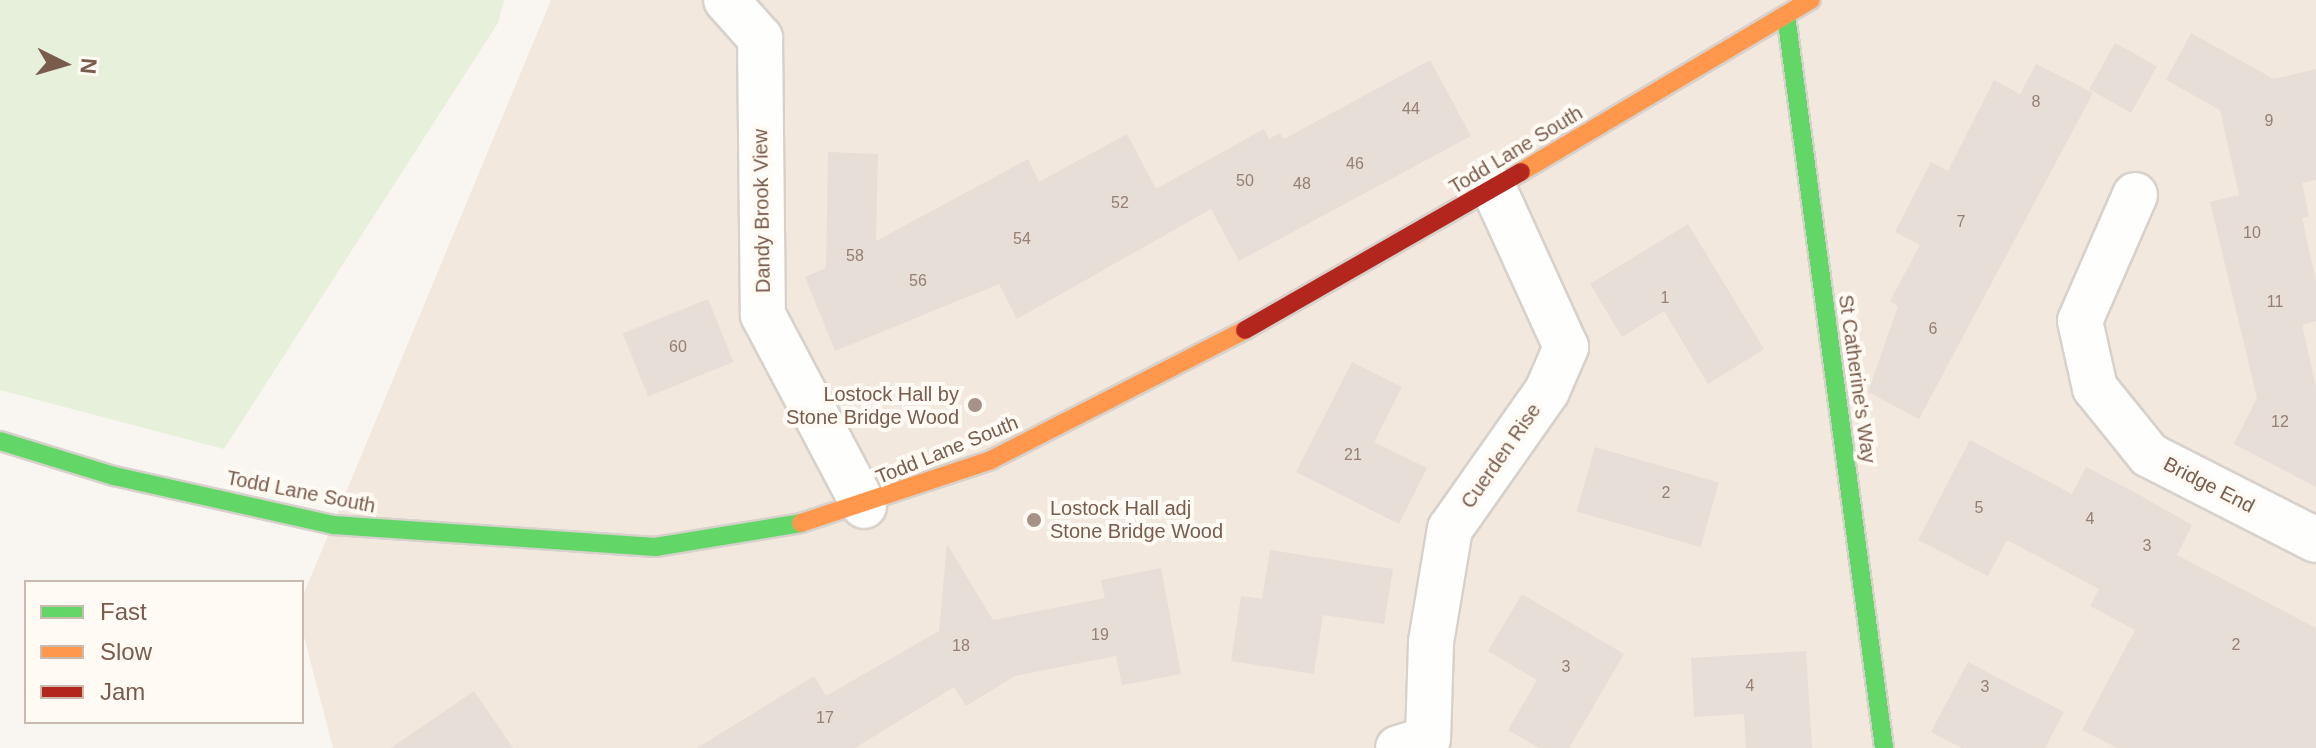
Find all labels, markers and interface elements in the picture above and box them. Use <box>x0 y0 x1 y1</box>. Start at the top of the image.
north arrow <box>24 24 104 104</box>
text: N <box>75 57 102 75</box>
house number: 8 <box>2032 92 2040 112</box>
house number: 44 <box>1402 99 1420 119</box>
street label: Todd Lane South <box>1445 101 1587 199</box>
house number: 9 <box>2265 111 2273 131</box>
street label: Dandy Brook View <box>749 129 775 293</box>
house number: 46 <box>1346 154 1364 174</box>
house number: 50 <box>1236 171 1254 191</box>
house number: 48 <box>1293 174 1311 194</box>
house number: 52 <box>1111 193 1129 213</box>
house number: 7 <box>1957 212 1965 232</box>
house number: 10 <box>2243 223 2261 243</box>
house number: 54 <box>1013 229 1031 249</box>
house number: 58 <box>846 246 864 266</box>
house number: 56 <box>909 271 927 291</box>
house number: 1 <box>1661 288 1669 308</box>
house number: 11 <box>2267 292 2283 312</box>
street label: St Catherine's Way <box>1833 293 1881 465</box>
house number: 6 <box>1929 319 1937 339</box>
house number: 60 <box>669 337 687 357</box>
place label: Lostock Hall by Stone Bridge Wood <box>786 382 959 429</box>
marker: Lostock Hall by Stone Bridge Wood <box>966 396 984 414</box>
street label: Cuerden Rise <box>1456 399 1546 513</box>
street label: Todd Lane South <box>872 411 1022 489</box>
house number: 12 <box>2271 412 2289 432</box>
house number: 21 <box>1344 445 1362 465</box>
street label: Bridge End <box>2159 452 2259 518</box>
street label: Todd Lane South <box>224 466 378 518</box>
house number: 2 <box>1662 483 1670 503</box>
place label: Lostock Hall adj Stone Bridge Wood <box>1050 496 1223 543</box>
house number: 5 <box>1975 498 1983 518</box>
house number: 4 <box>2086 509 2094 529</box>
marker: Lostock Hall adj Stone Bridge Wood <box>1025 511 1043 529</box>
house number: 3 <box>2143 536 2151 556</box>
legend <box>24 580 304 724</box>
text: Fast <box>100 598 147 625</box>
house number: 19 <box>1091 625 1109 645</box>
house number: 2 <box>2232 635 2240 655</box>
house number: 18 <box>952 636 970 656</box>
text: Slow <box>100 638 152 665</box>
house number: 3 <box>1562 657 1570 677</box>
house number: 4 <box>1746 676 1754 696</box>
house number: 3 <box>1981 677 1989 697</box>
text: Jam <box>100 678 145 705</box>
house number: 17 <box>816 708 834 728</box>

